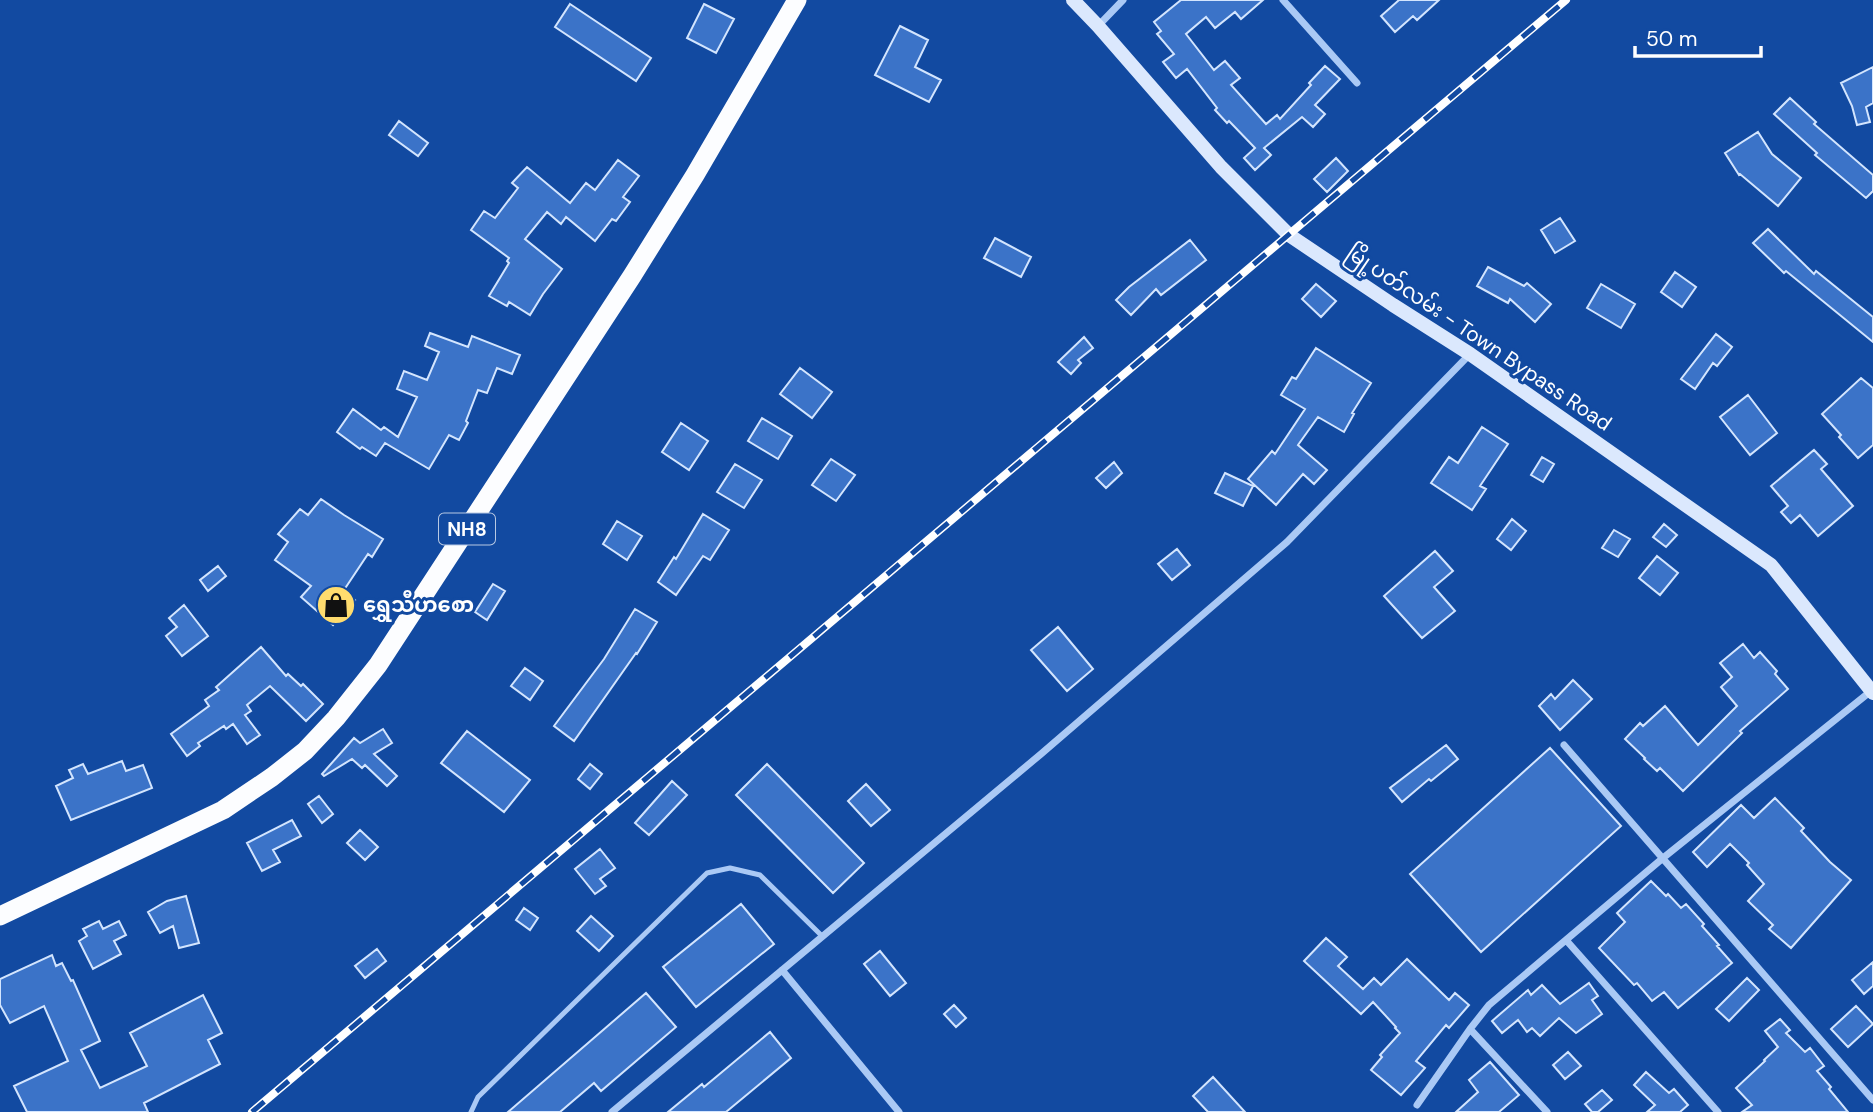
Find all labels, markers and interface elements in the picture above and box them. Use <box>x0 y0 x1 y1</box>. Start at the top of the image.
scale bar <box>1635 14 1761 58</box>
text: 50 m <box>1646 25 1697 53</box>
street label: မြို့ပတ်လမ်း - Town Bypass Road <box>1339 237 1618 440</box>
road number: NH8 <box>439 514 495 544</box>
shop icon: ရွှေသီဟစော <box>315 584 357 626</box>
place label: ရွှေသီဟစော <box>363 590 474 622</box>

